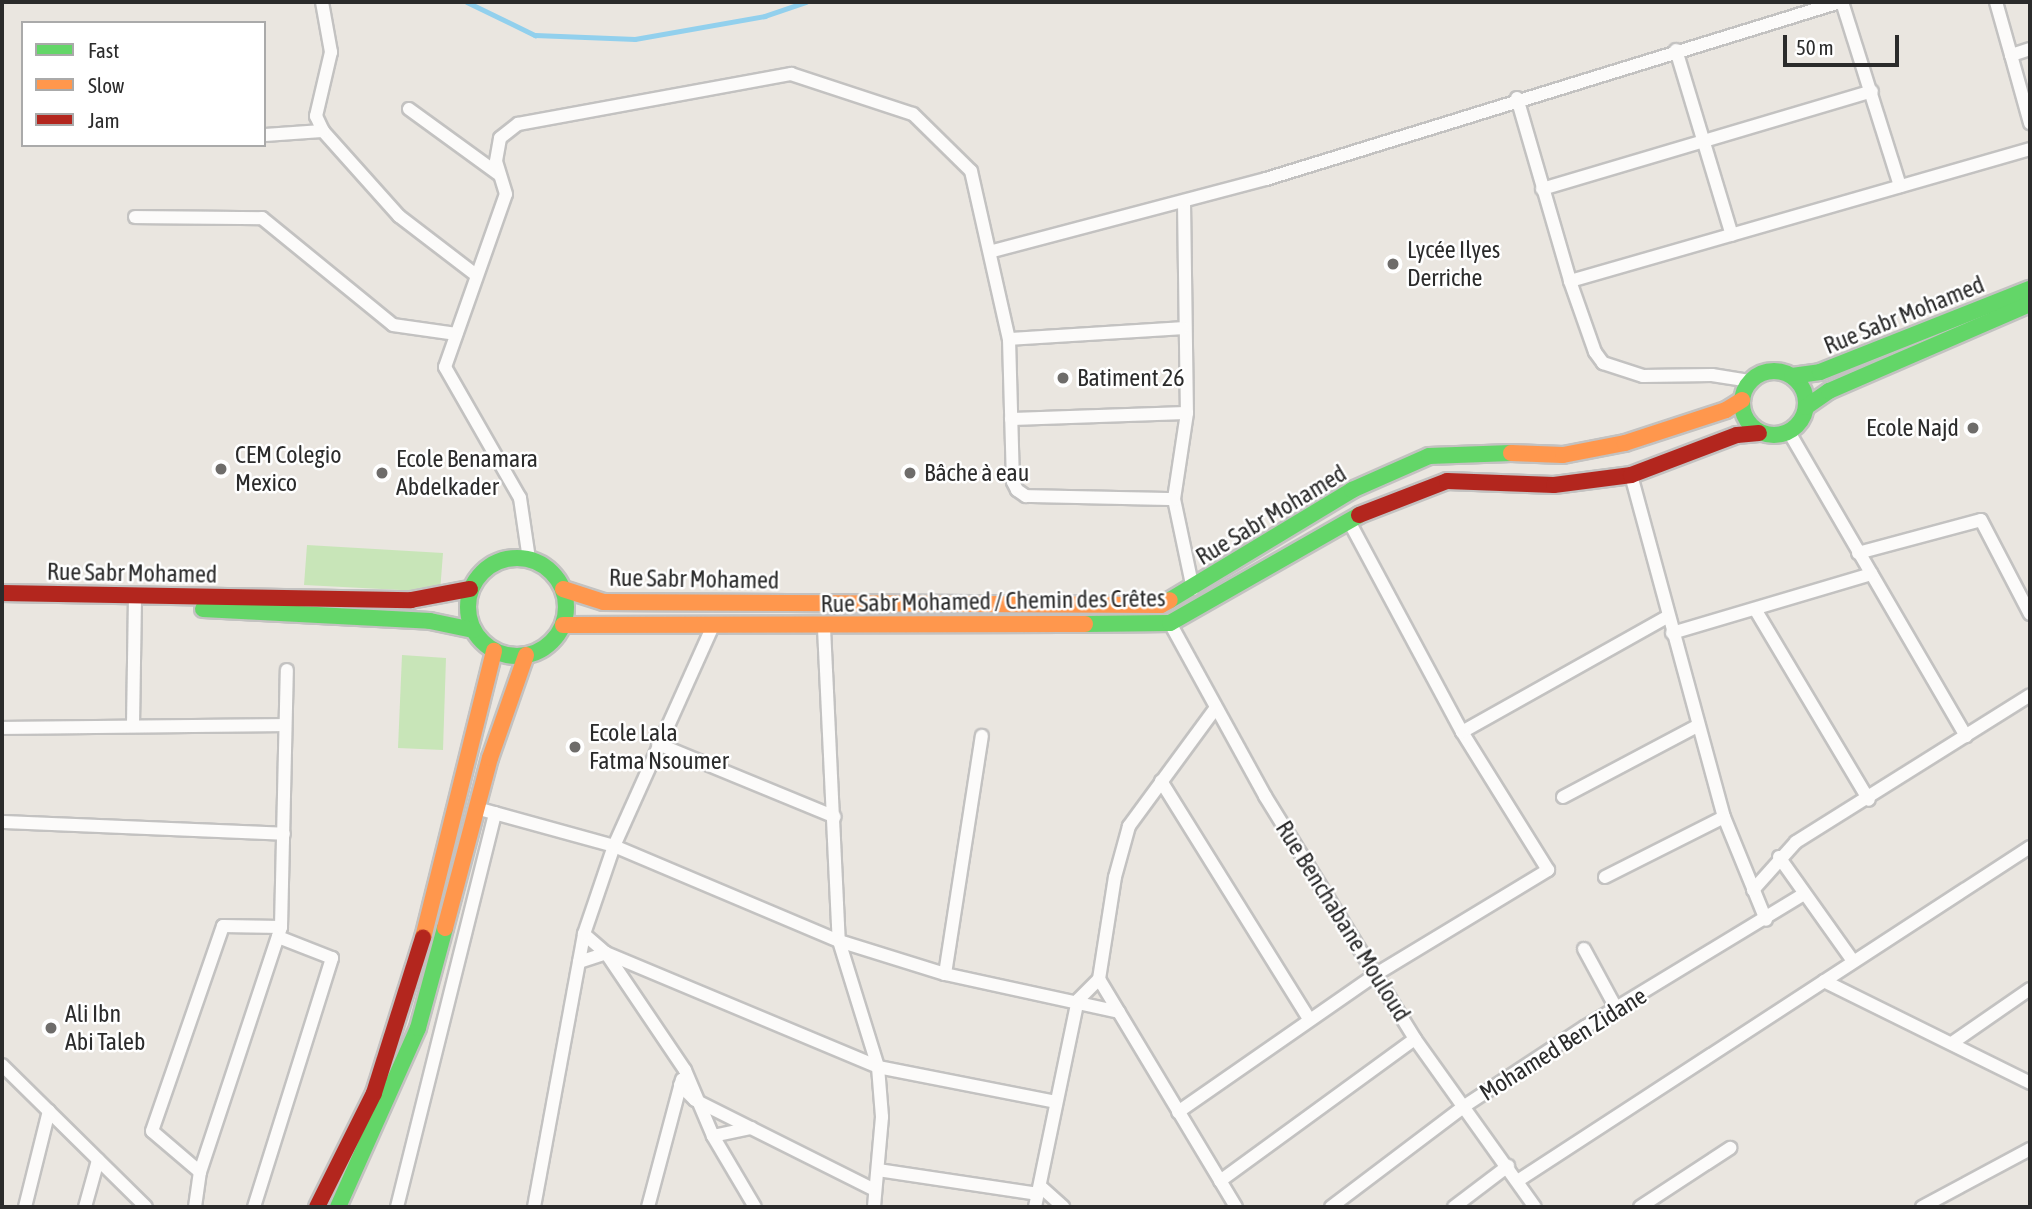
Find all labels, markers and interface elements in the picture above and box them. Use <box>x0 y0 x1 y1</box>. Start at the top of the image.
legend <box>21 21 266 147</box>
scale bar <box>1787 21 1902 65</box>
text: 50 m <box>1796 35 1834 59</box>
text: Fast <box>88 38 119 62</box>
text: Slow <box>88 73 124 97</box>
text: Jam <box>88 108 120 132</box>
place label: Lycée Ilyes Derriche <box>1407 236 1500 292</box>
marker: Lycée Ilyes Derriche <box>1385 256 1401 272</box>
street label: Rue Sabr Mohamed <box>1820 270 1988 360</box>
place label: Batiment 26 <box>1077 364 1185 392</box>
marker: Batiment 26 <box>1055 370 1071 386</box>
place label: Ecole Najd <box>1866 414 1959 442</box>
marker: Ecole Najd <box>1965 420 1981 436</box>
place label: CEM Colegio Mexico <box>235 441 342 497</box>
place label: Ecole Benamara Abdelkader <box>396 445 538 501</box>
place label: Bâche à eau <box>924 459 1029 487</box>
street label: Rue Sabr Mohamed <box>1191 459 1351 571</box>
marker: CEM Colegio Mexico <box>213 461 229 477</box>
marker: Ecole Benamara Abdelkader <box>374 465 390 481</box>
marker: Bâche à eau <box>902 465 918 481</box>
street label: Rue Sabr Mohamed <box>47 557 217 589</box>
street label: Rue Sabr Mohamed <box>609 563 779 595</box>
street label: Rue Sabr Mohamed / Chemin des Crêtes <box>820 584 1166 618</box>
place label: Ecole Lala Fatma Nsoumer <box>589 719 729 775</box>
marker: Ecole Lala Fatma Nsoumer <box>567 739 583 755</box>
street label: Rue Benchabane Mouloud <box>1270 815 1416 1027</box>
street label: Mohamed Ben Zidane <box>1474 981 1652 1107</box>
place label: Ali Ibn Abi Taleb <box>65 1000 145 1056</box>
marker: Ali Ibn Abi Taleb <box>43 1020 59 1036</box>

